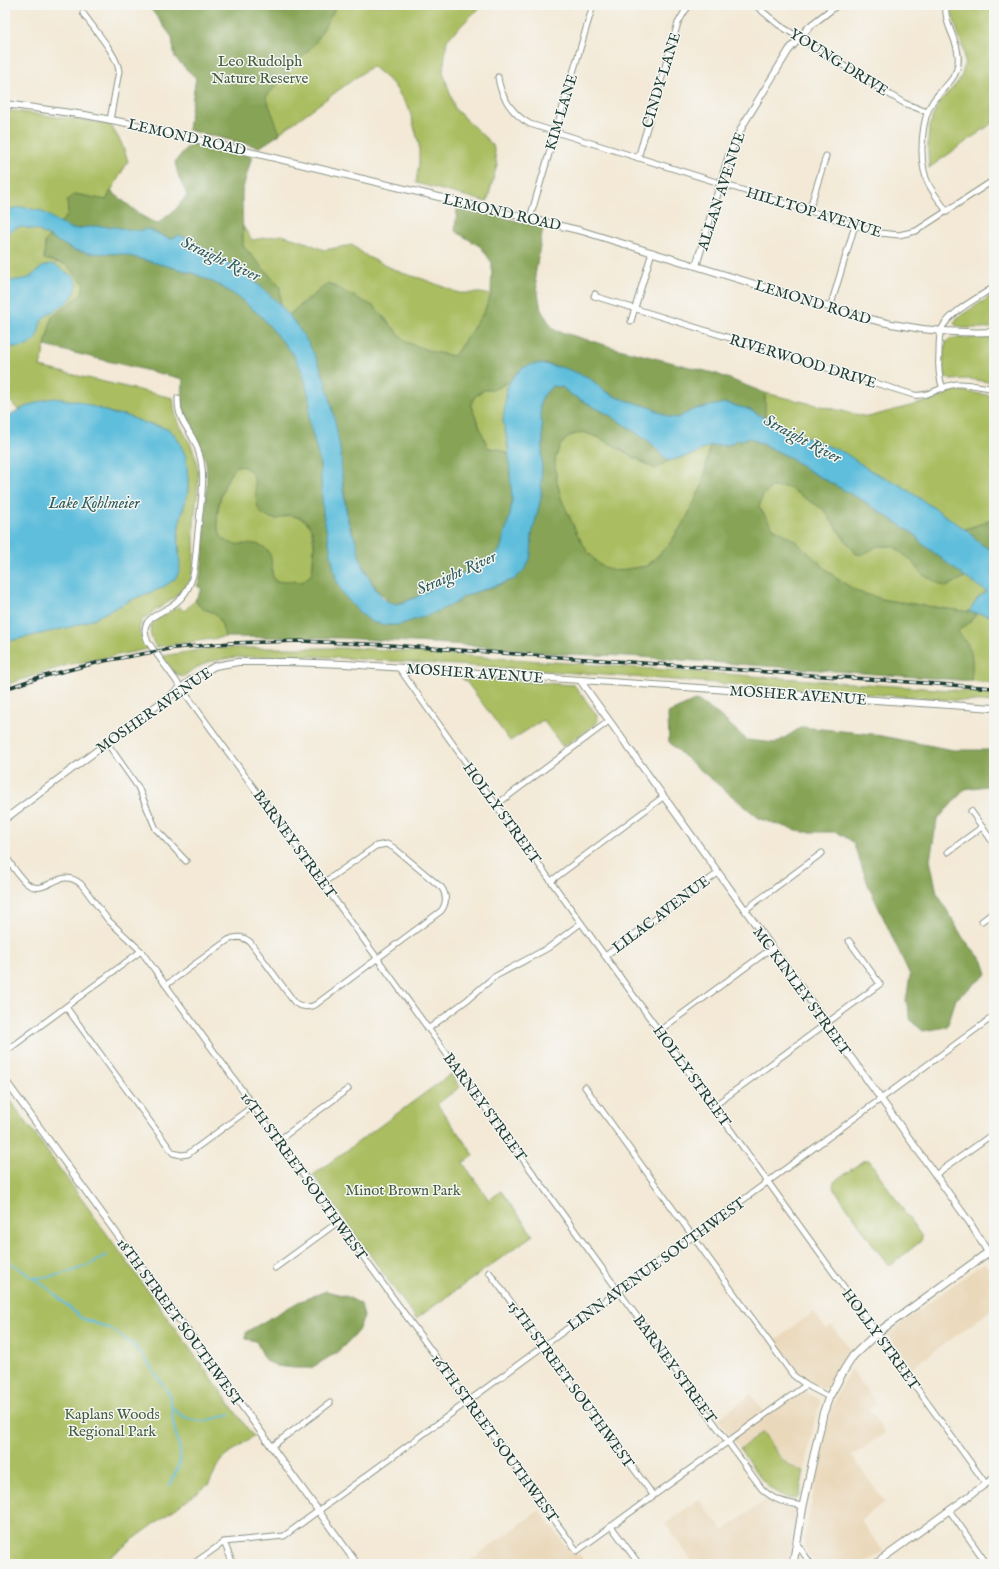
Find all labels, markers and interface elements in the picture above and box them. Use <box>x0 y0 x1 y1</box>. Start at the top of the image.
street label: YOUNG DRIVE <box>786 24 892 100</box>
street label: CINDY LANE <box>638 30 685 130</box>
park label: Leo Rudolph Nature Reserve <box>212 52 309 88</box>
street label: KIM LANE <box>541 72 582 153</box>
street label: LEMOND ROAD <box>126 115 248 160</box>
street label: ALLAN AVENUE <box>693 129 750 254</box>
street label: HILLTOP AVENUE <box>744 183 884 242</box>
street label: LEMOND ROAD <box>441 190 563 235</box>
water label: Straight River <box>177 233 264 288</box>
street label: LEMOND ROAD <box>752 276 873 329</box>
street label: RIVERWOOD DRIVE <box>727 330 879 393</box>
water label: Straight River <box>760 411 846 469</box>
water label: Lake Kohlmeier <box>48 494 141 514</box>
water label: Straight River <box>414 547 501 600</box>
street label: MOSHER AVENUE <box>406 659 544 688</box>
street label: MOSHER AVENUE <box>92 663 216 758</box>
street label: MOSHER AVENUE <box>729 681 867 710</box>
street label: HOLLY STREET <box>458 759 545 868</box>
street label: BARNEY STREET <box>249 786 340 902</box>
street label: LILAC AVENUE <box>609 871 714 957</box>
street label: MC KINLEY STREET <box>749 923 855 1059</box>
street label: HOLLY STREET <box>648 1022 735 1131</box>
street label: BARNEY STREET <box>439 1049 530 1165</box>
street label: 16TH STREET SOUTHWEST <box>236 1088 371 1264</box>
park label: Minot Brown Park <box>345 1181 462 1200</box>
street label: LINN AVENUE SOUTHWEST <box>564 1193 749 1335</box>
street label: 18TH STREET SOUTHWEST <box>112 1234 247 1410</box>
street label: HOLLY STREET <box>837 1285 924 1394</box>
street label: 15TH STREET SOUTHWEST <box>503 1297 638 1472</box>
street label: BARNEY STREET <box>629 1311 720 1427</box>
street label: 16TH STREET SOUTHWEST <box>427 1350 562 1526</box>
park label: Kaplans Woods Regional Park <box>64 1405 160 1441</box>

